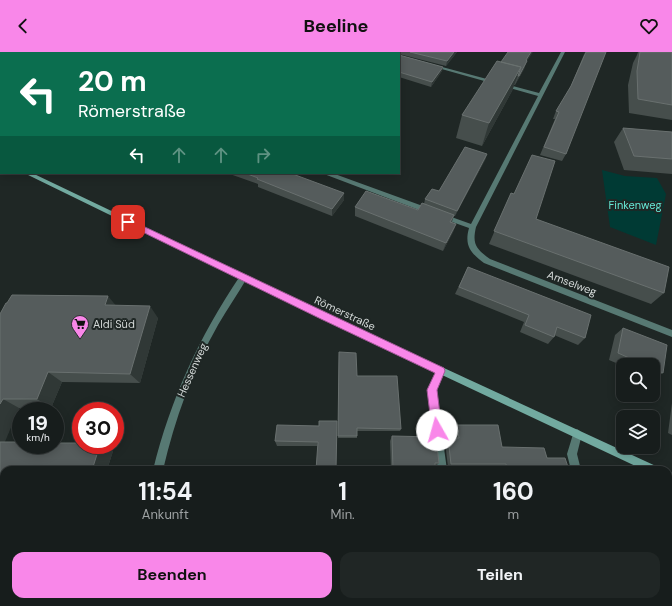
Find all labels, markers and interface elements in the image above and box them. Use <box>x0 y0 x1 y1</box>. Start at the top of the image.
text: Beeline <box>304 14 368 38</box>
icon: back <box>12 15 34 37</box>
icon: heart <box>638 15 660 37</box>
text: 20 m <box>78 63 147 100</box>
icon: left <box>12 68 64 120</box>
text: Römerstraße <box>78 99 186 123</box>
icon: left <box>126 144 148 166</box>
icon: ahead <box>168 144 190 166</box>
icon: ahead <box>210 144 232 166</box>
icon: right <box>252 144 274 166</box>
park label: Finkenweg <box>608 198 662 212</box>
pin <box>111 205 145 239</box>
icon: arrive <box>117 211 139 233</box>
street label: Amselweg <box>545 267 599 299</box>
street label: Römerstraße <box>312 293 378 333</box>
supermarket icon: Aldi Süd <box>70 314 90 339</box>
place label: Aldi Süd <box>93 317 135 331</box>
street label: Hessenweg <box>174 341 210 399</box>
map controls <box>616 358 660 454</box>
button: search <box>616 358 660 402</box>
speed limit sign: 30 <box>72 402 124 454</box>
position arrow <box>416 409 458 451</box>
text: 19 <box>28 410 48 436</box>
button: layers <box>616 410 660 454</box>
text: km/h <box>26 431 50 444</box>
text: 11:54 <box>138 476 192 507</box>
text: 1 <box>338 476 347 507</box>
text: 160 <box>493 476 534 507</box>
text: Ankunft <box>142 506 189 523</box>
text: Min. <box>331 506 355 523</box>
text: m <box>508 506 519 523</box>
button: Beenden <box>12 552 332 598</box>
button: Teilen <box>340 552 660 598</box>

